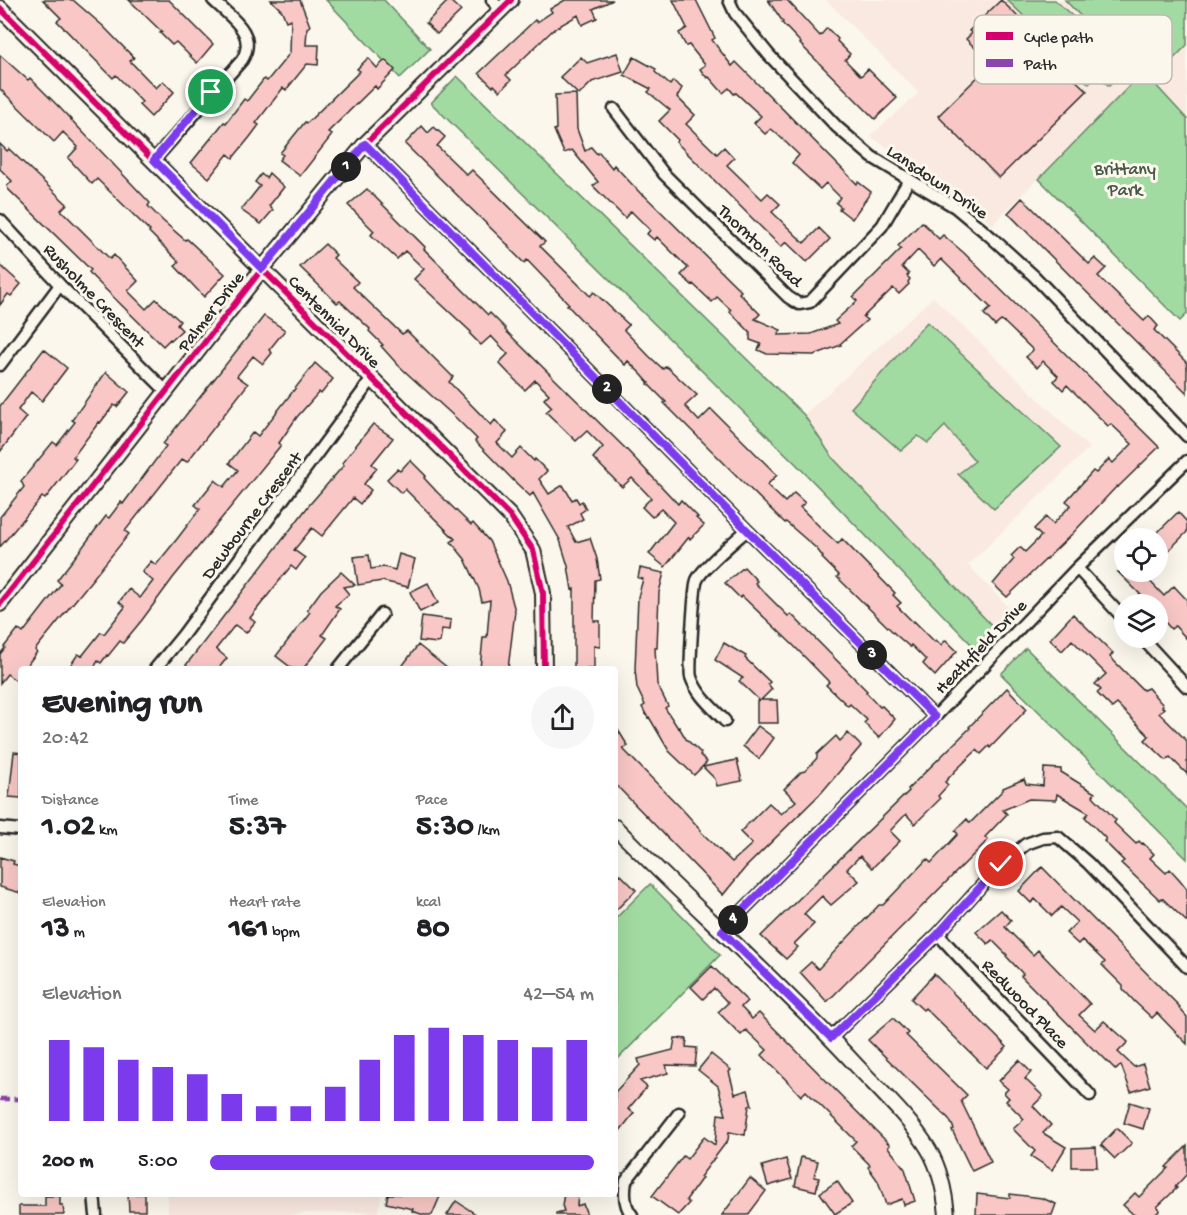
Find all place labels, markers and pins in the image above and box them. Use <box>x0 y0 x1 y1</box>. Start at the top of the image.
pin <box>185 66 236 117</box>
pin: 1 <box>331 152 361 182</box>
pin: 2 <box>592 374 622 404</box>
pin: 3 <box>857 640 887 670</box>
pin <box>975 838 1026 889</box>
pin: 4 <box>718 905 748 935</box>

